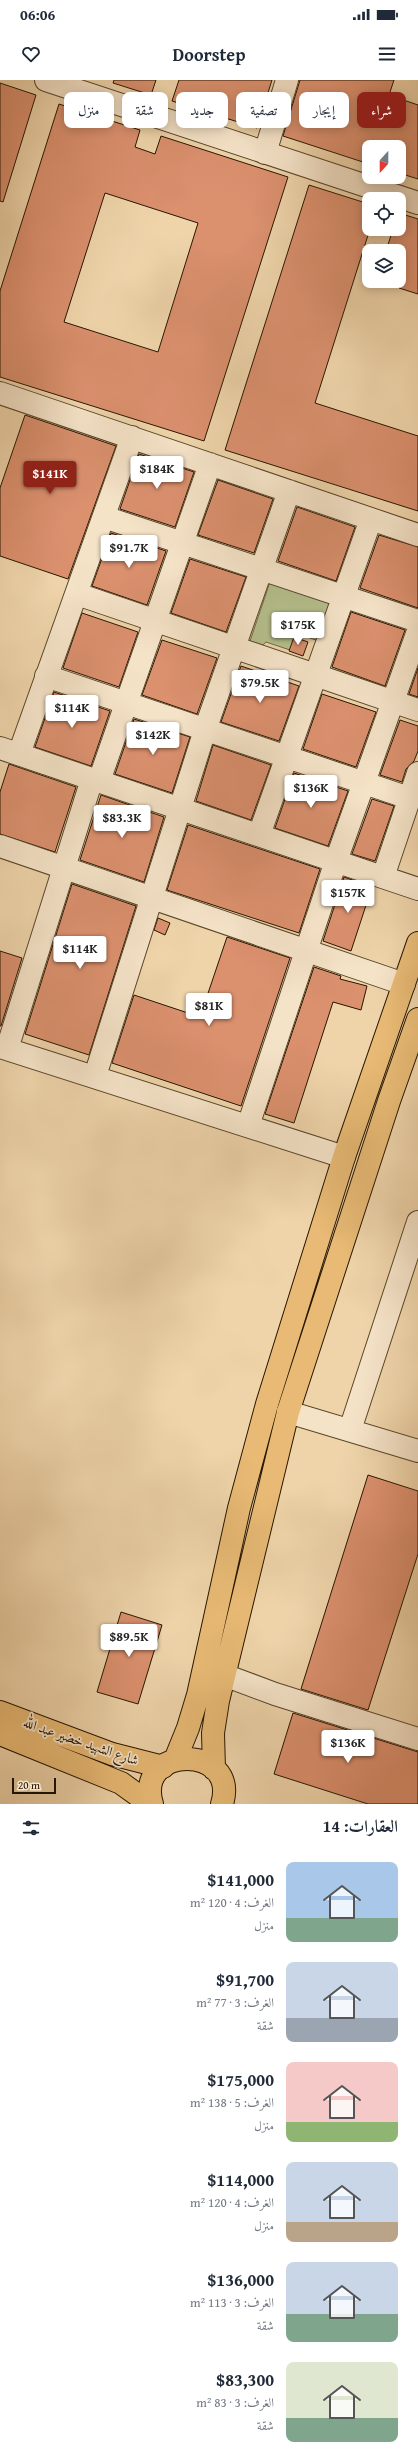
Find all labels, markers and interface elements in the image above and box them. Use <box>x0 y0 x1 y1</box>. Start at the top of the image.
text: 06:06 <box>20 4 55 25</box>
text: Doorstep <box>173 41 245 68</box>
icon: heart <box>20 43 42 65</box>
icon: menu <box>376 43 398 65</box>
chip: منزل <box>64 92 114 128</box>
chip: شقة <box>122 92 168 128</box>
chip: جديد <box>176 92 228 128</box>
chip: تصفية <box>236 92 291 128</box>
chip: إيجار <box>299 92 349 128</box>
chip: شراء <box>357 92 406 128</box>
north arrow <box>362 140 406 184</box>
map controls <box>362 140 406 288</box>
button: locate <box>362 192 406 236</box>
button: layers <box>362 244 406 288</box>
pin: $184K <box>129 456 185 490</box>
text: $184K <box>139 459 175 478</box>
pin: $141K <box>22 461 78 495</box>
text: $141K <box>32 464 68 483</box>
pin: $91.7K <box>96 535 162 569</box>
text: $91.7K <box>110 538 148 557</box>
pin: $175K <box>270 612 326 646</box>
text: $175K <box>280 615 316 634</box>
pin: $79.5K <box>227 670 293 704</box>
text: $79.5K <box>241 673 279 692</box>
pin: $114K <box>44 695 100 729</box>
text: $114K <box>54 698 90 717</box>
pin: $142K <box>125 722 181 756</box>
text: $142K <box>135 725 171 744</box>
pin: $136K <box>283 775 339 809</box>
text: $136K <box>293 778 329 797</box>
pin: $83.3K <box>89 805 155 839</box>
text: $83.3K <box>103 808 141 827</box>
pin: $157K <box>320 880 376 914</box>
text: $157K <box>330 883 366 902</box>
pin: $114K <box>52 936 108 970</box>
text: $114K <box>62 939 98 958</box>
pin: $81K <box>185 993 233 1027</box>
text: $81K <box>195 996 223 1015</box>
pin: $89.5K <box>96 1624 162 1658</box>
text: $89.5K <box>110 1627 148 1646</box>
street label: شارع الشهيد خضير عبد الله <box>20 1711 142 1772</box>
pin: $136K <box>320 1730 376 1764</box>
text: $136K <box>330 1733 366 1752</box>
scale bar <box>12 1776 56 1795</box>
text: 20 m <box>18 1777 40 1793</box>
text: العقارات: 14 <box>322 1813 398 1838</box>
icon: filters <box>20 1817 42 1839</box>
text: $141,000 <box>208 1867 274 1892</box>
icon: home <box>318 1878 366 1926</box>
text: الغرف: 4 · 120 m² <box>190 1893 274 1912</box>
text: منزل <box>254 1916 274 1935</box>
text: $91,700 <box>216 1967 274 1992</box>
icon: home <box>318 1978 366 2026</box>
text: الغرف: 3 · 77 m² <box>196 1993 274 2012</box>
text: شقة <box>257 2016 274 2035</box>
text: $175,000 <box>208 2067 274 2092</box>
icon: home <box>318 2078 366 2126</box>
text: الغرف: 5 · 138 m² <box>190 2093 274 2112</box>
text: منزل <box>254 2116 274 2135</box>
text: $114,000 <box>208 2167 274 2192</box>
icon: home <box>318 2178 366 2226</box>
text: الغرف: 4 · 120 m² <box>190 2193 274 2212</box>
text: منزل <box>254 2216 274 2235</box>
text: $136,000 <box>208 2267 274 2292</box>
icon: home <box>318 2278 366 2326</box>
text: الغرف: 3 · 113 m² <box>190 2293 274 2312</box>
text: شقة <box>257 2316 274 2335</box>
text: $83,300 <box>216 2367 274 2392</box>
icon: home <box>318 2378 366 2426</box>
text: الغرف: 3 · 83 m² <box>196 2393 274 2412</box>
text: شقة <box>257 2416 274 2435</box>

